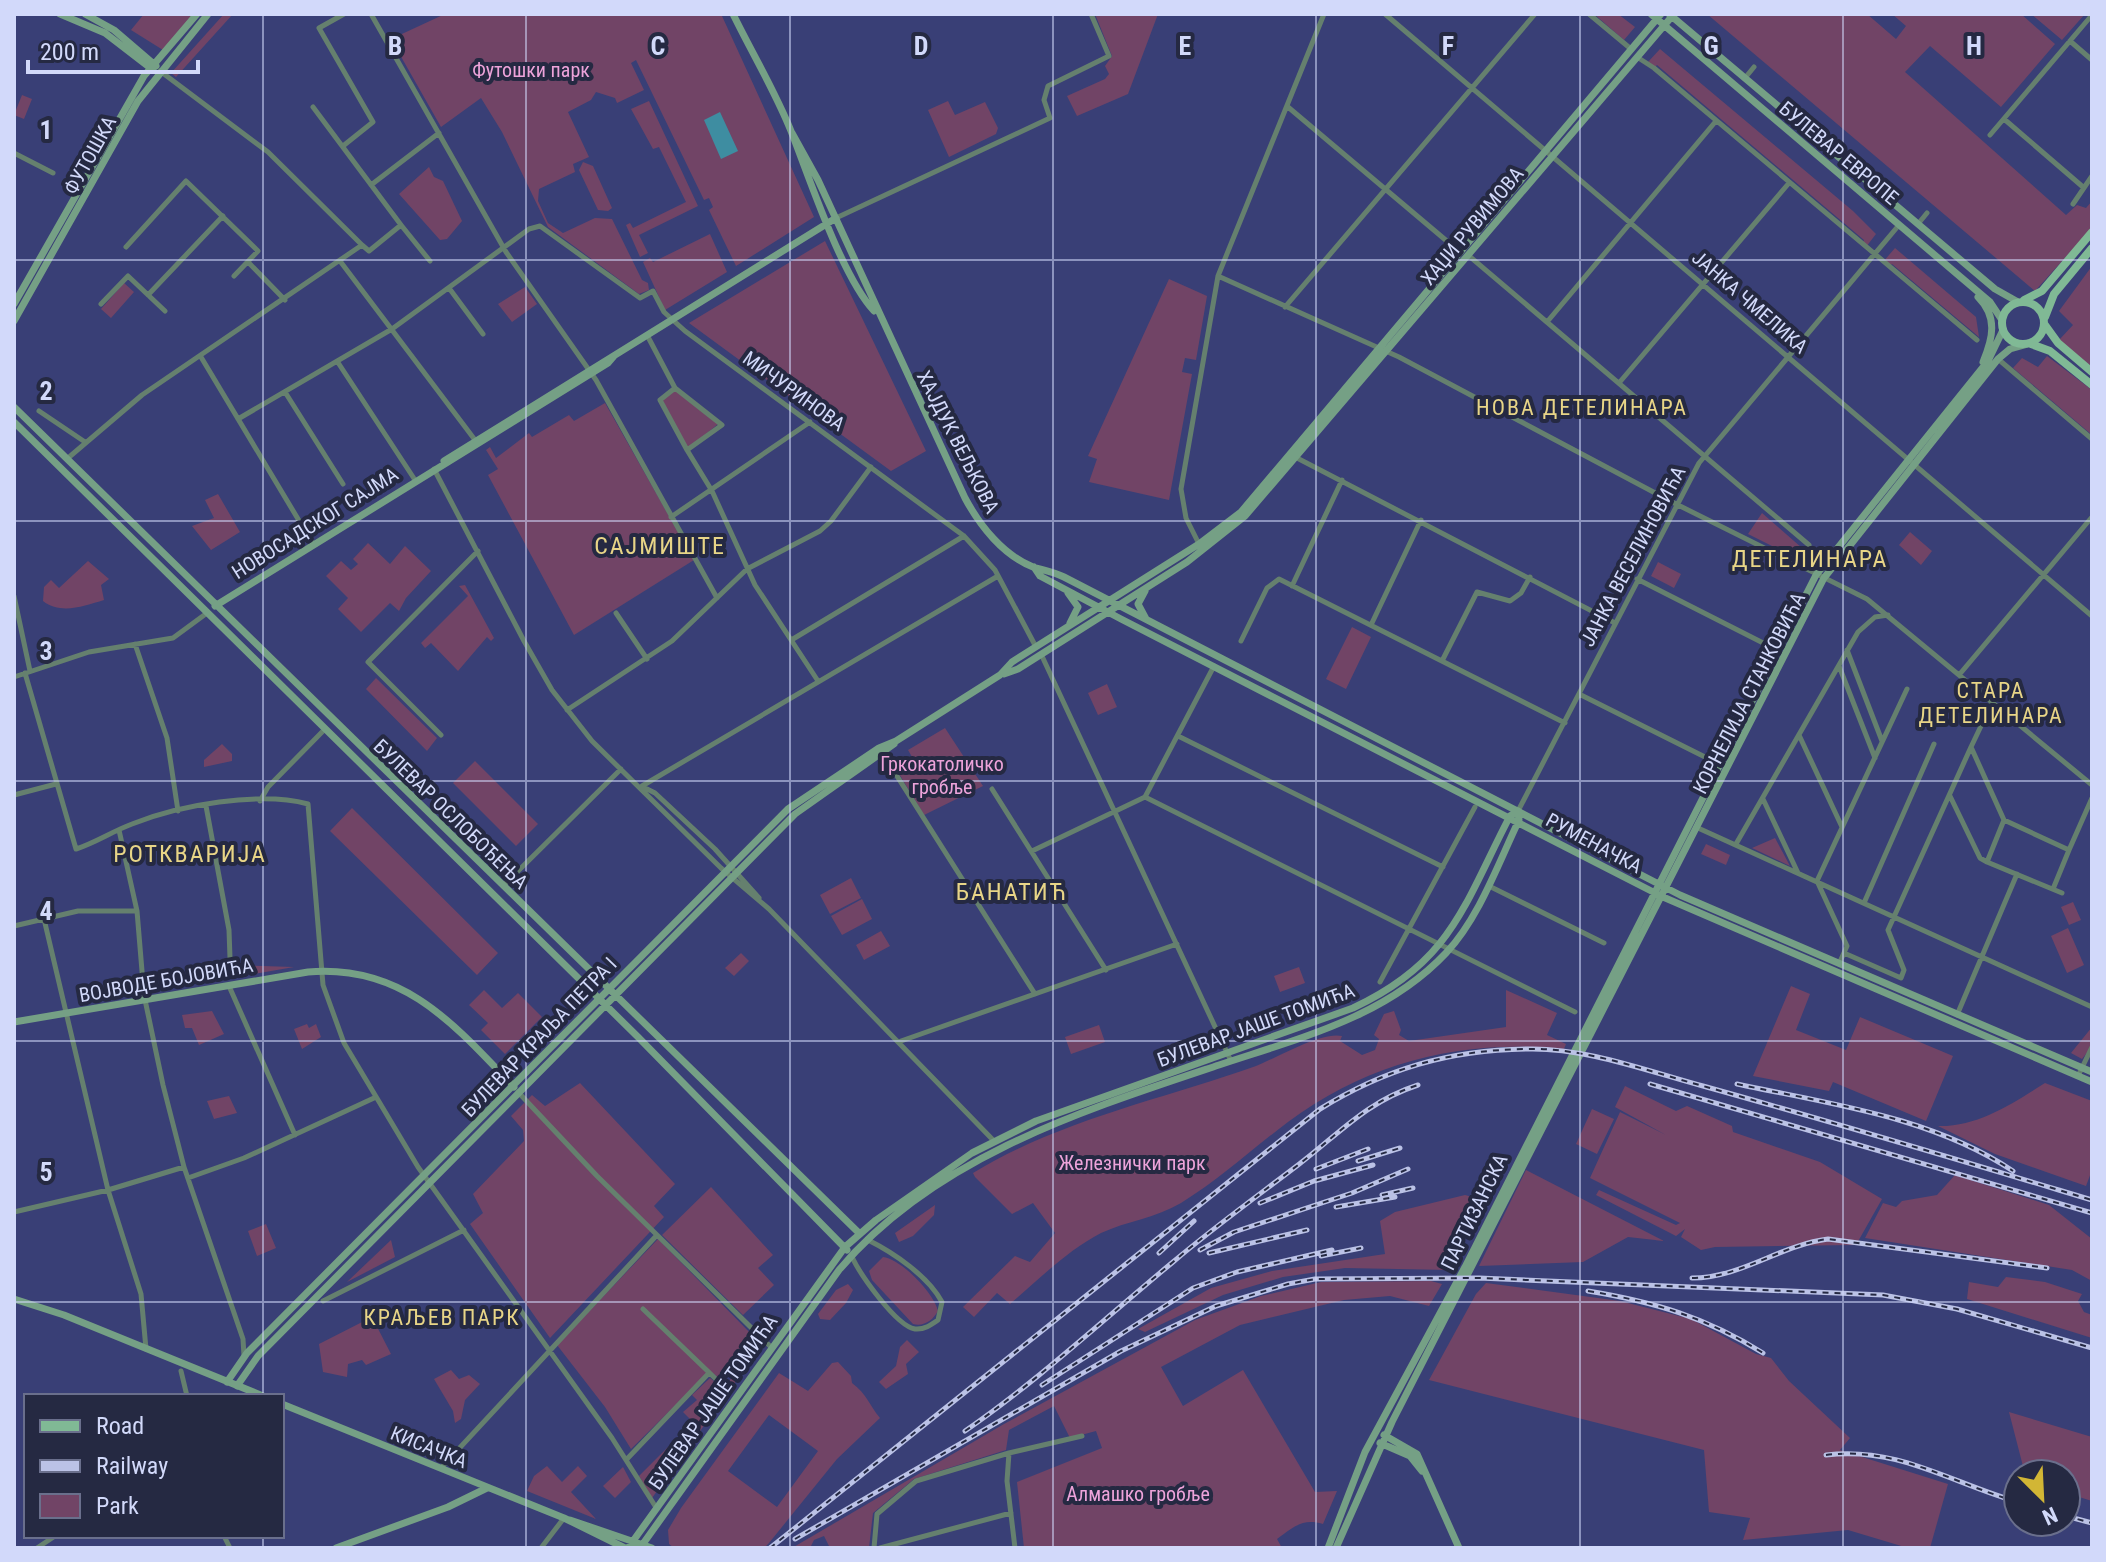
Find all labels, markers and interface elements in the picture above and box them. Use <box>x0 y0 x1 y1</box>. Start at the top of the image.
scale bar <box>28 24 198 74</box>
text: B <box>388 31 402 61</box>
text: C <box>651 31 666 61</box>
text: D <box>914 31 928 61</box>
text: E <box>1179 31 1192 61</box>
text: F <box>1442 31 1454 61</box>
text: G <box>1703 31 1719 61</box>
text: H <box>1966 31 1982 61</box>
text: 200 m <box>40 38 99 66</box>
park label: Футошки парк <box>472 58 590 82</box>
street label: БУЛЕВАР ЕВРОПЕ <box>1775 96 1903 210</box>
street label: ФУТОШКА <box>59 111 122 198</box>
text: 1 <box>39 115 53 145</box>
street label: ХАЏИ РУВИМОВА <box>1416 162 1529 290</box>
street label: ЈАНКА ЧМЕЛИКА <box>1687 245 1813 359</box>
street label: МИЧУРИНОВА <box>738 346 850 436</box>
street label: ХАЈДУК ВЕЉКОВА <box>912 367 1005 518</box>
text: 2 <box>39 376 53 406</box>
district label: НОВА ДЕТЕЛИНАРА <box>1476 395 1688 420</box>
street label: ЈАНКА ВЕСЕЛИНОВИЋА <box>1575 461 1691 650</box>
street label: НОВОСАДСКОГ САЈМА <box>227 462 403 584</box>
district label: САЈМИШТЕ <box>594 532 726 560</box>
district label: ДЕТЕЛИНАРА <box>1732 545 1888 573</box>
street label: КОРНЕЛИЈА СТАНКОВИЋА <box>1688 588 1810 798</box>
text: 3 <box>39 636 53 666</box>
district label: СТАРА ДЕТЕЛИНАРА <box>1918 678 2064 728</box>
street label: БУЛЕВАР ОСЛОБОЂЕЊА <box>369 734 533 894</box>
park label: Гркокатоличко гробље <box>880 752 1004 799</box>
street label: РУМЕНАЧКА <box>1542 808 1647 879</box>
district label: РОТКВАРИЈА <box>113 840 267 868</box>
district label: БАНАТИЋ <box>956 878 1068 906</box>
text: 4 <box>39 896 53 926</box>
street label: БУЛЕВАР КРАЉА ПЕТРА I <box>456 952 622 1122</box>
street label: ВОЈВОДЕ БОЈОВИЋА <box>77 953 255 1007</box>
street label: БУЛЕВАР ЈАШЕ ТОМИЋА <box>1154 978 1358 1072</box>
street label: ПАРТИЗАНСКА <box>1436 1150 1513 1274</box>
park label: Железнички парк <box>1058 1151 1206 1175</box>
text: 5 <box>39 1157 53 1187</box>
district label: КРАЉЕВ ПАРК <box>363 1305 521 1330</box>
street label: БУЛЕВАР ЈАШЕ ТОМИЋА <box>643 1310 783 1494</box>
legend <box>24 1394 284 1538</box>
text: Road <box>96 1412 144 1440</box>
street label: КИСАЧКА <box>387 1421 471 1473</box>
text: Railway <box>96 1452 168 1480</box>
north arrow <box>2002 1458 2082 1538</box>
park label: Алмашко гробље <box>1066 1482 1210 1506</box>
text: Park <box>96 1492 139 1520</box>
text: N <box>2039 1502 2061 1530</box>

